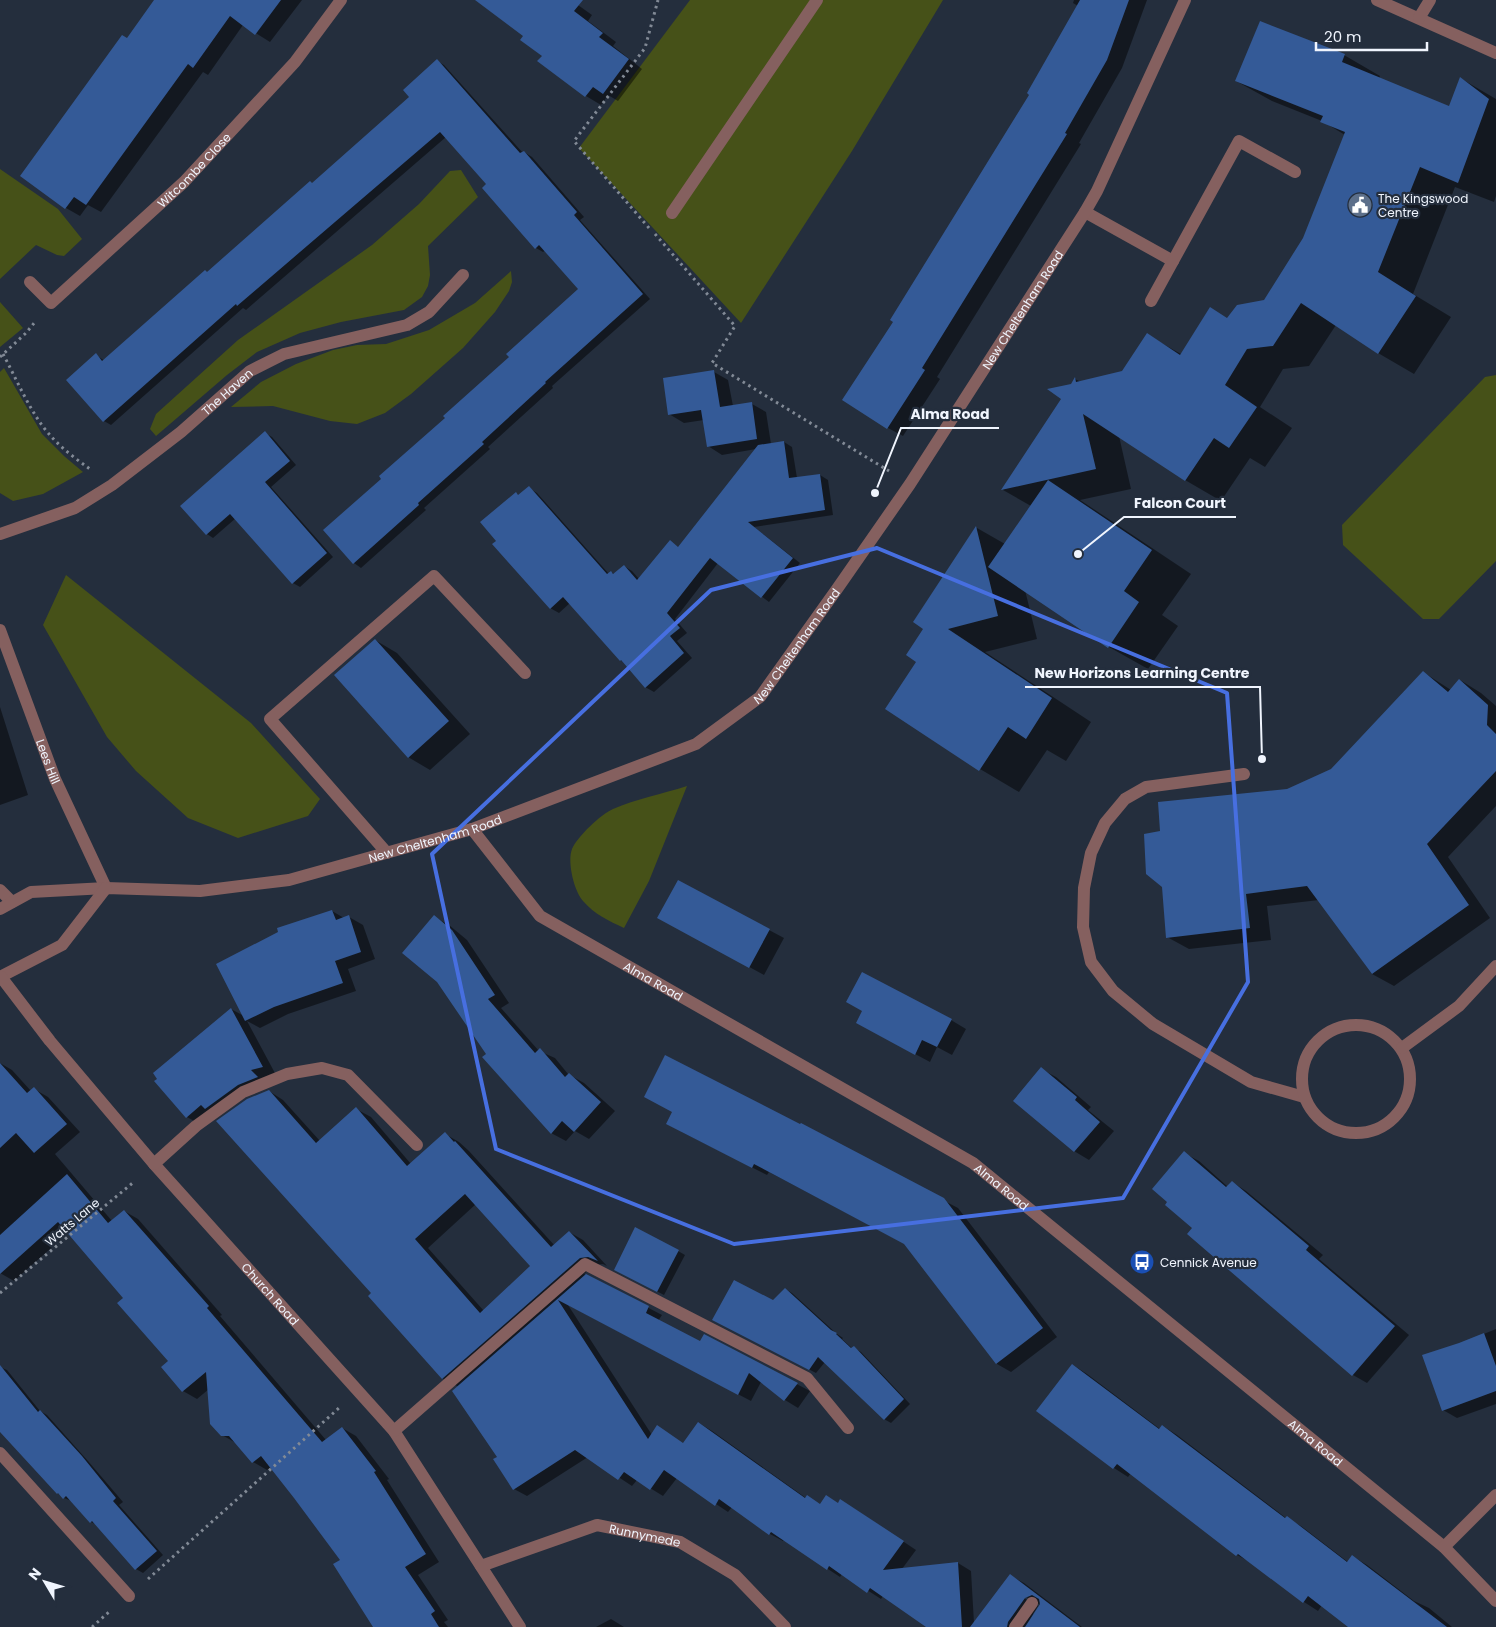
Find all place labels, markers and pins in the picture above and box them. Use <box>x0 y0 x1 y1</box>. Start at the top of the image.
place label: The Kingswood Centre <box>1378 190 1468 221</box>
public building icon: The Kingswood Centre <box>1347 192 1373 218</box>
callout: Alma Road <box>901 399 999 428</box>
callout: Falcon Court <box>1124 488 1236 517</box>
callout: New Horizons Learning Centre <box>1025 658 1260 687</box>
bus stop icon: Cennick Avenue <box>1129 1249 1155 1275</box>
place label: Cennick Avenue <box>1160 1254 1257 1271</box>

